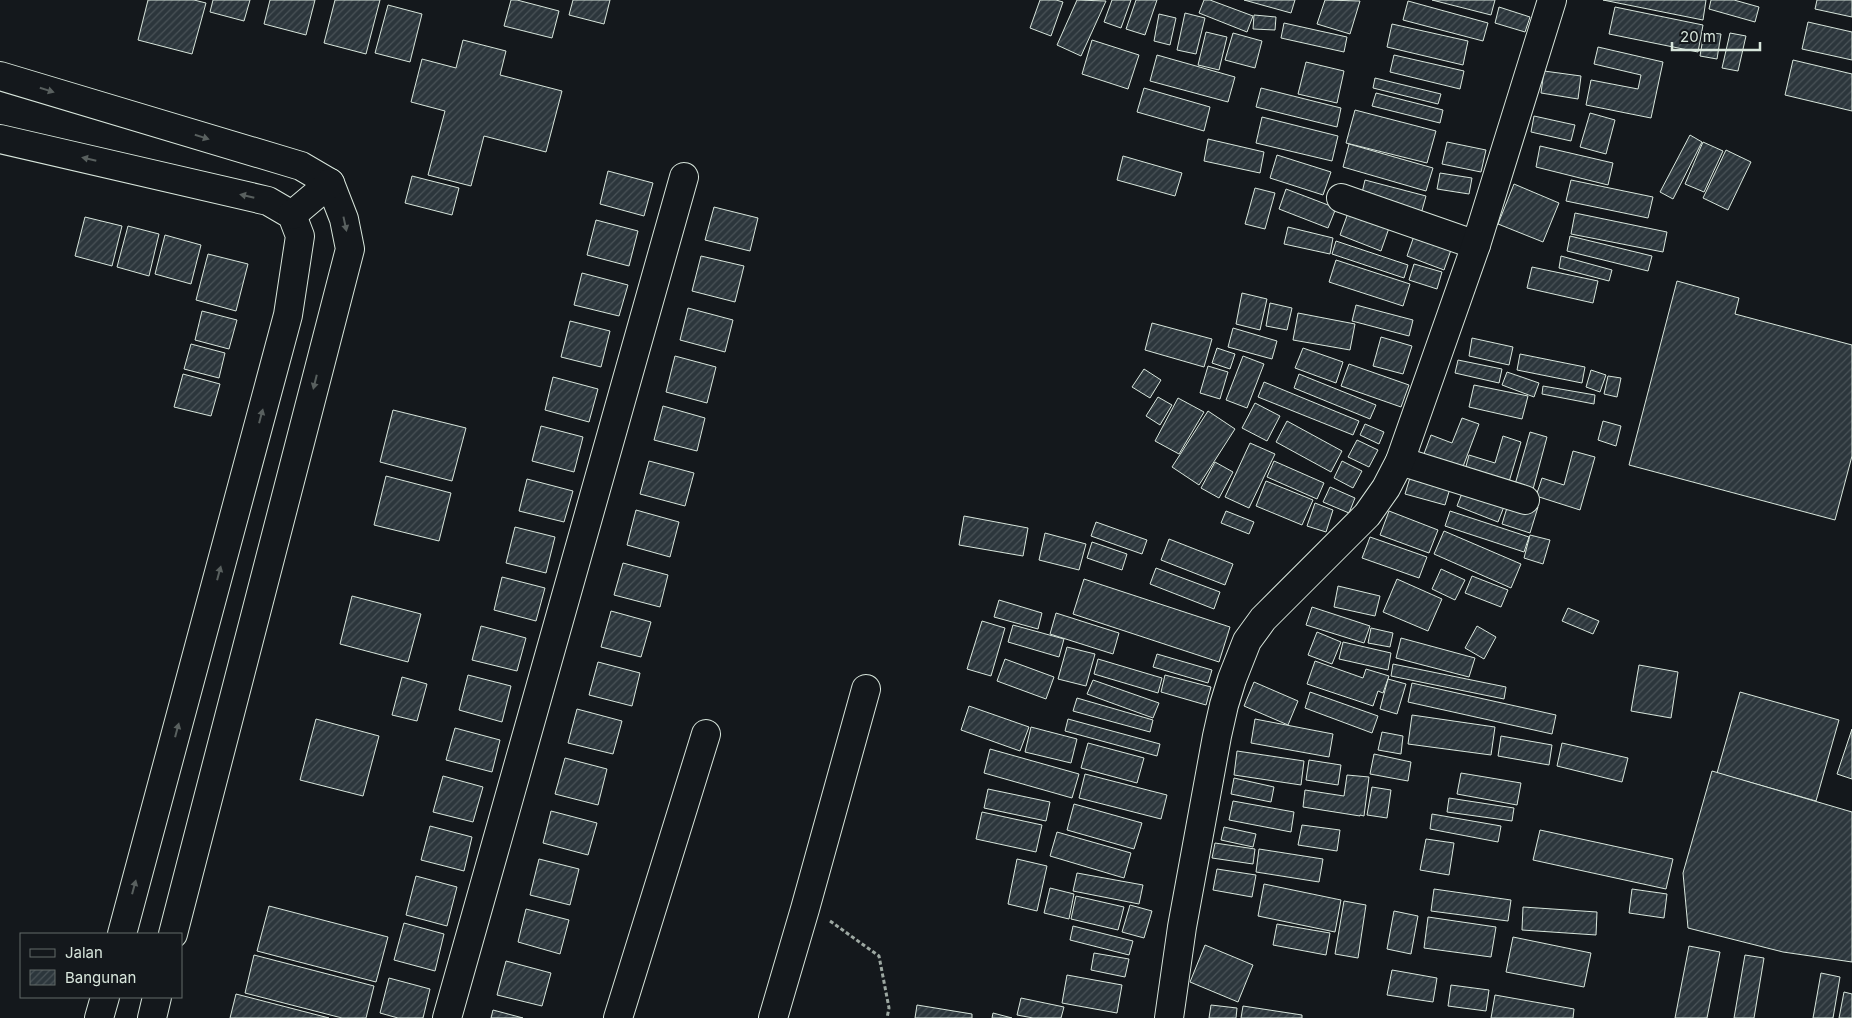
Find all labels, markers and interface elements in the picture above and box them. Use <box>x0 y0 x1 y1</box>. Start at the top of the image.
scale bar <box>1672 20 1760 52</box>
text: 20 m <box>1680 27 1716 46</box>
one-way arrow <box>39 87 54 95</box>
one-way arrow <box>195 133 210 141</box>
one-way arrow <box>81 155 96 163</box>
one-way arrow <box>239 192 255 200</box>
one-way arrow <box>341 217 349 232</box>
one-way arrow <box>311 374 319 389</box>
one-way arrow <box>257 409 265 424</box>
one-way arrow <box>215 566 223 581</box>
one-way arrow <box>173 723 181 738</box>
one-way arrow <box>131 880 139 895</box>
legend <box>20 933 182 998</box>
text: Jalan <box>65 943 103 962</box>
text: Bangunan <box>65 968 136 987</box>

